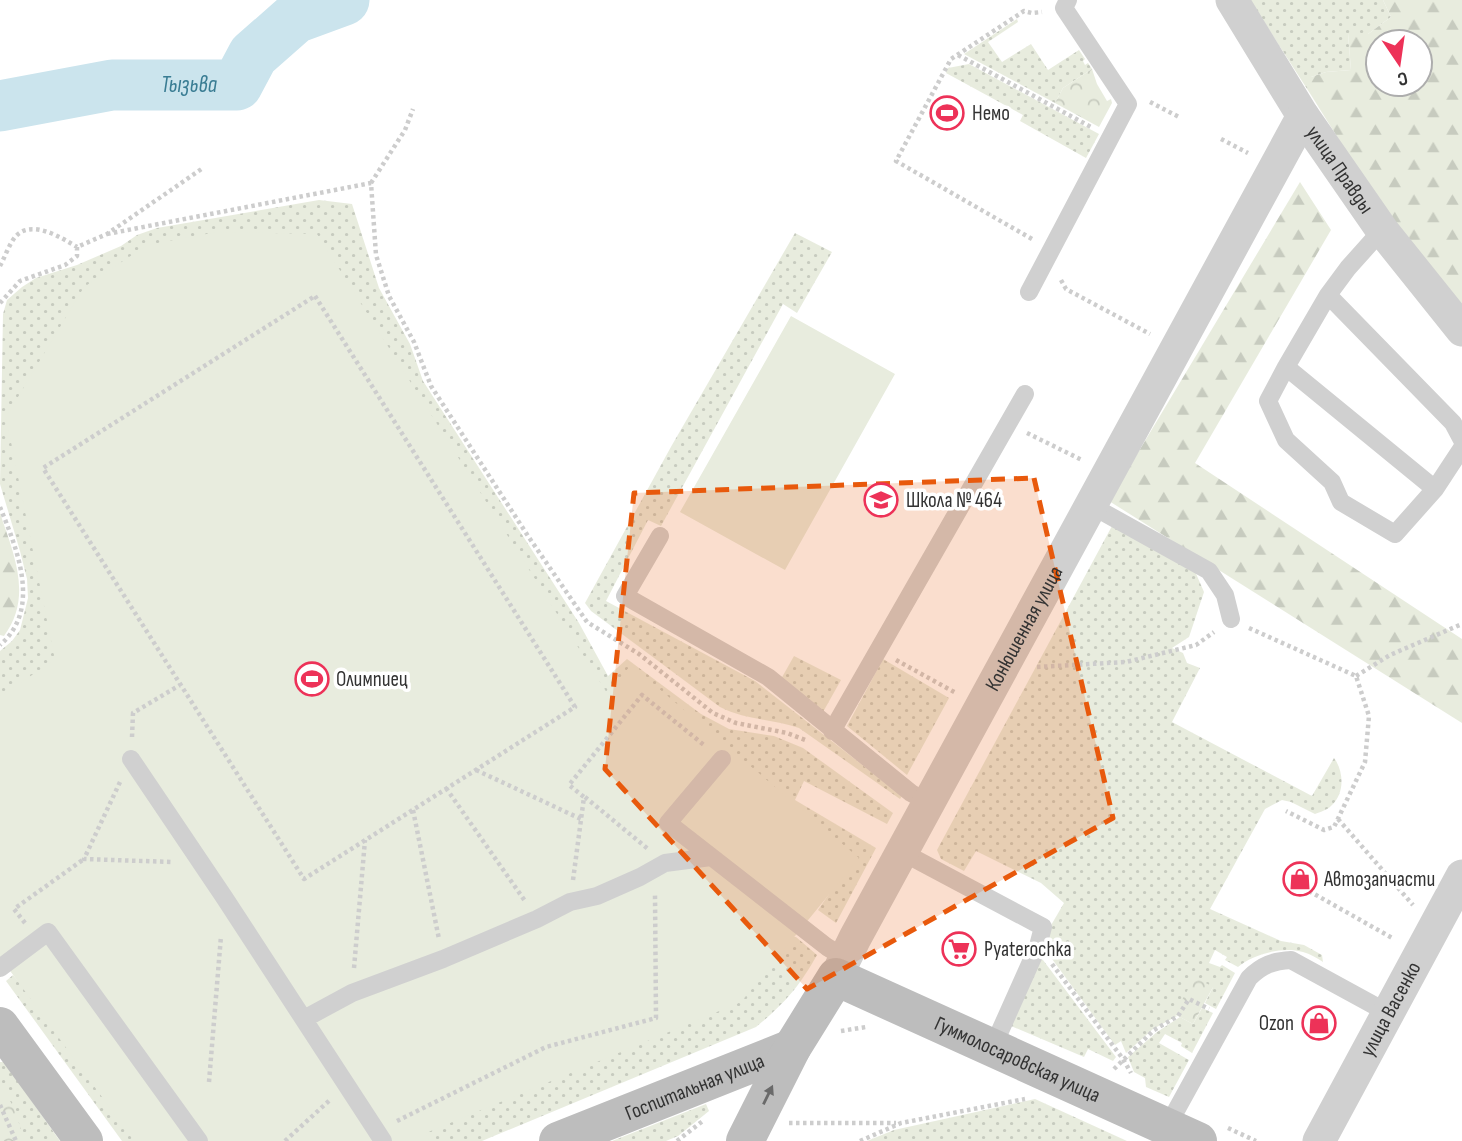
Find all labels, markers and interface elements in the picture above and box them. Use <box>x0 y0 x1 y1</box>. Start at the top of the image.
north arrow <box>1364 28 1434 98</box>
text: С <box>1395 66 1410 90</box>
water label: Тызьва <box>161 71 218 99</box>
sports icon: Немо <box>928 94 966 132</box>
place label: Немо <box>972 101 1010 126</box>
street label: улица Правды <box>1301 121 1379 218</box>
school or university icon: Школа № 464 <box>862 481 900 519</box>
place label: Школа № 464 <box>906 488 1002 513</box>
street label: Конюшенная улица <box>980 562 1068 695</box>
sports icon: Олимпиец <box>293 660 331 698</box>
place label: Олимпиец <box>336 667 408 692</box>
shop icon: Автозапчасти <box>1281 860 1319 898</box>
place label: Автозапчасти <box>1323 867 1435 892</box>
supermarket icon: Pyaterochka <box>940 930 978 968</box>
place label: Pyaterochka <box>984 937 1072 962</box>
street label: улица Васенко <box>1355 957 1426 1061</box>
shop icon: Ozon <box>1300 1004 1338 1042</box>
street label: Гуммолосаровская улица <box>931 1011 1104 1108</box>
place label: Ozon <box>1259 1011 1294 1036</box>
street label: Госпитальная улица <box>621 1048 768 1126</box>
one-way arrow <box>763 1085 774 1105</box>

